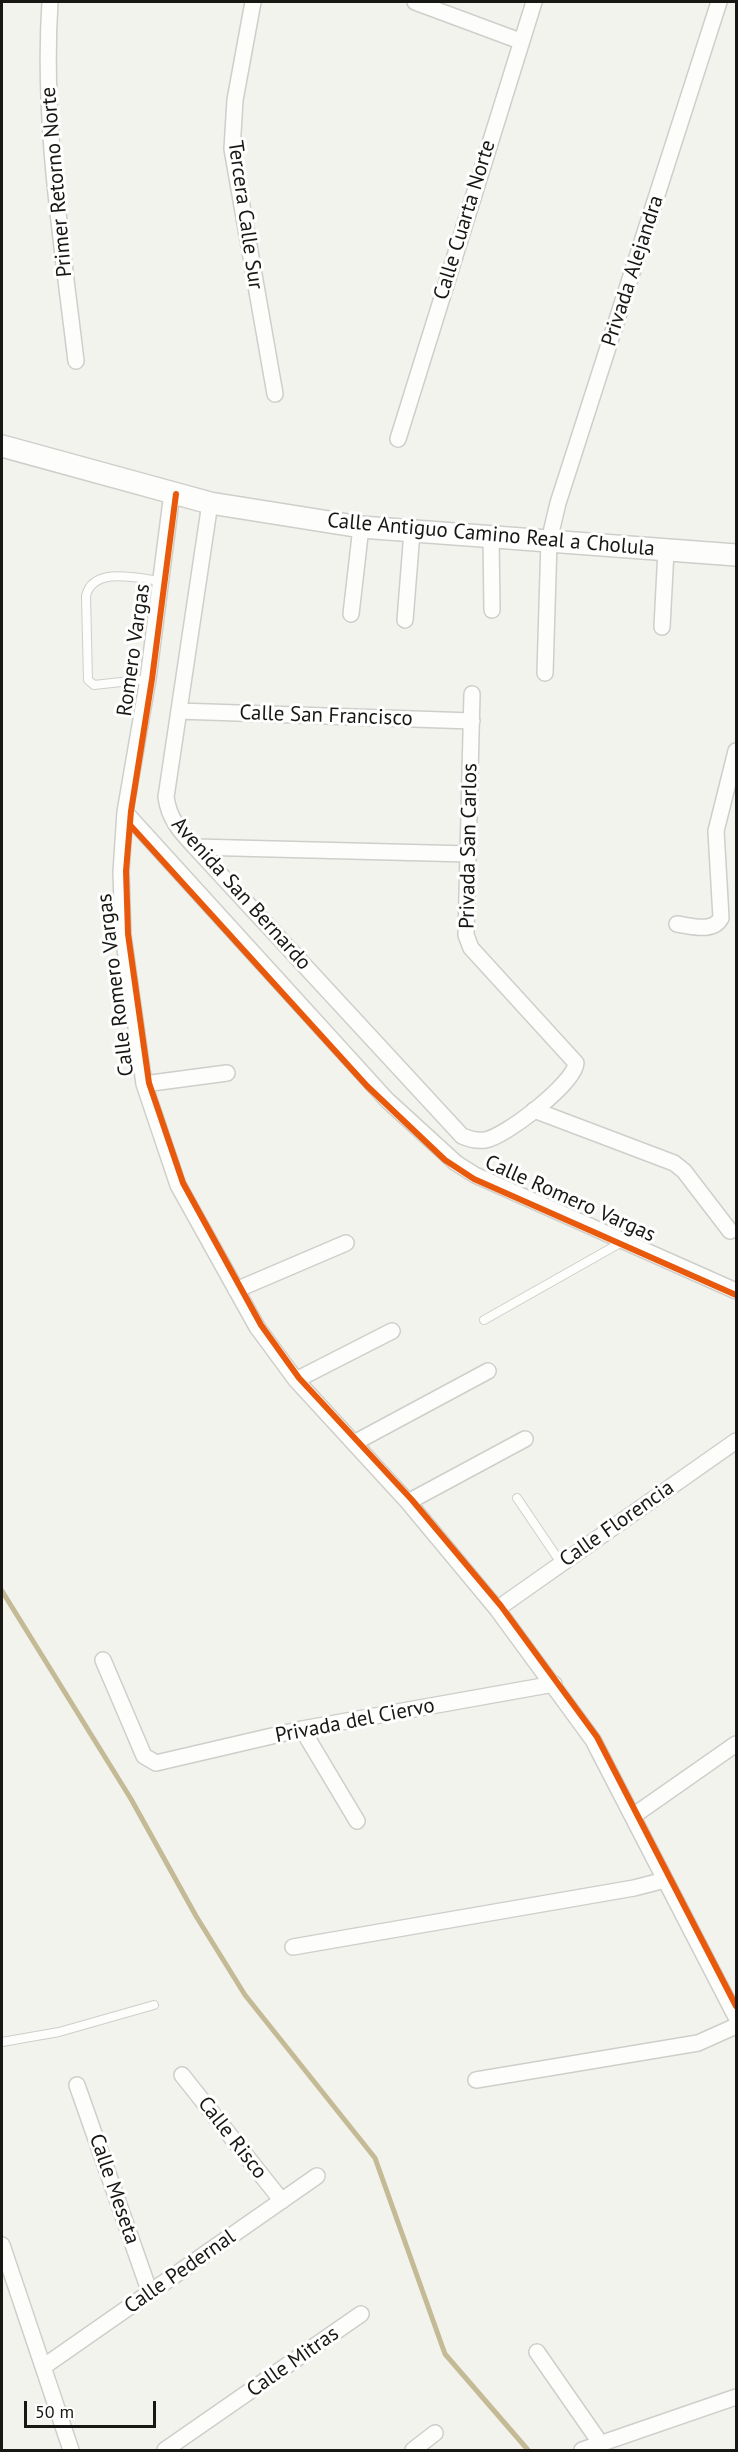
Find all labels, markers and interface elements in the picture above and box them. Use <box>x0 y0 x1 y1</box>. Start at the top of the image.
street label: Primer Retorno Norte <box>36 86 78 278</box>
street label: Calle Cuarta Norte <box>429 137 501 303</box>
street label: Tercera Calle Sur <box>222 139 268 291</box>
street label: Privada Alejandra <box>597 192 669 350</box>
street label: Calle Antiguo Camino Real a Cholula <box>326 508 656 562</box>
street label: Romero Vargas <box>112 582 156 718</box>
street label: Calle San Francisco <box>239 700 413 732</box>
street label: Privada San Carlos <box>455 763 483 929</box>
street label: Avenida San Bernardo <box>166 812 316 976</box>
street label: Calle Romero Vargas <box>92 892 140 1078</box>
street label: Calle Romero Vargas <box>481 1150 659 1248</box>
street label: Calle Florencia <box>555 1475 679 1573</box>
street label: Privada del Ciervo <box>273 1693 437 1749</box>
street label: Calle Risco <box>192 2092 272 2184</box>
street label: Calle Meseta <box>83 2131 145 2247</box>
street label: Calle Pedernal <box>120 2225 240 2319</box>
street label: Calle Mitras <box>242 2321 344 2403</box>
scale bar <box>27 2389 159 2427</box>
text: 50 m <box>35 2400 74 2423</box>

